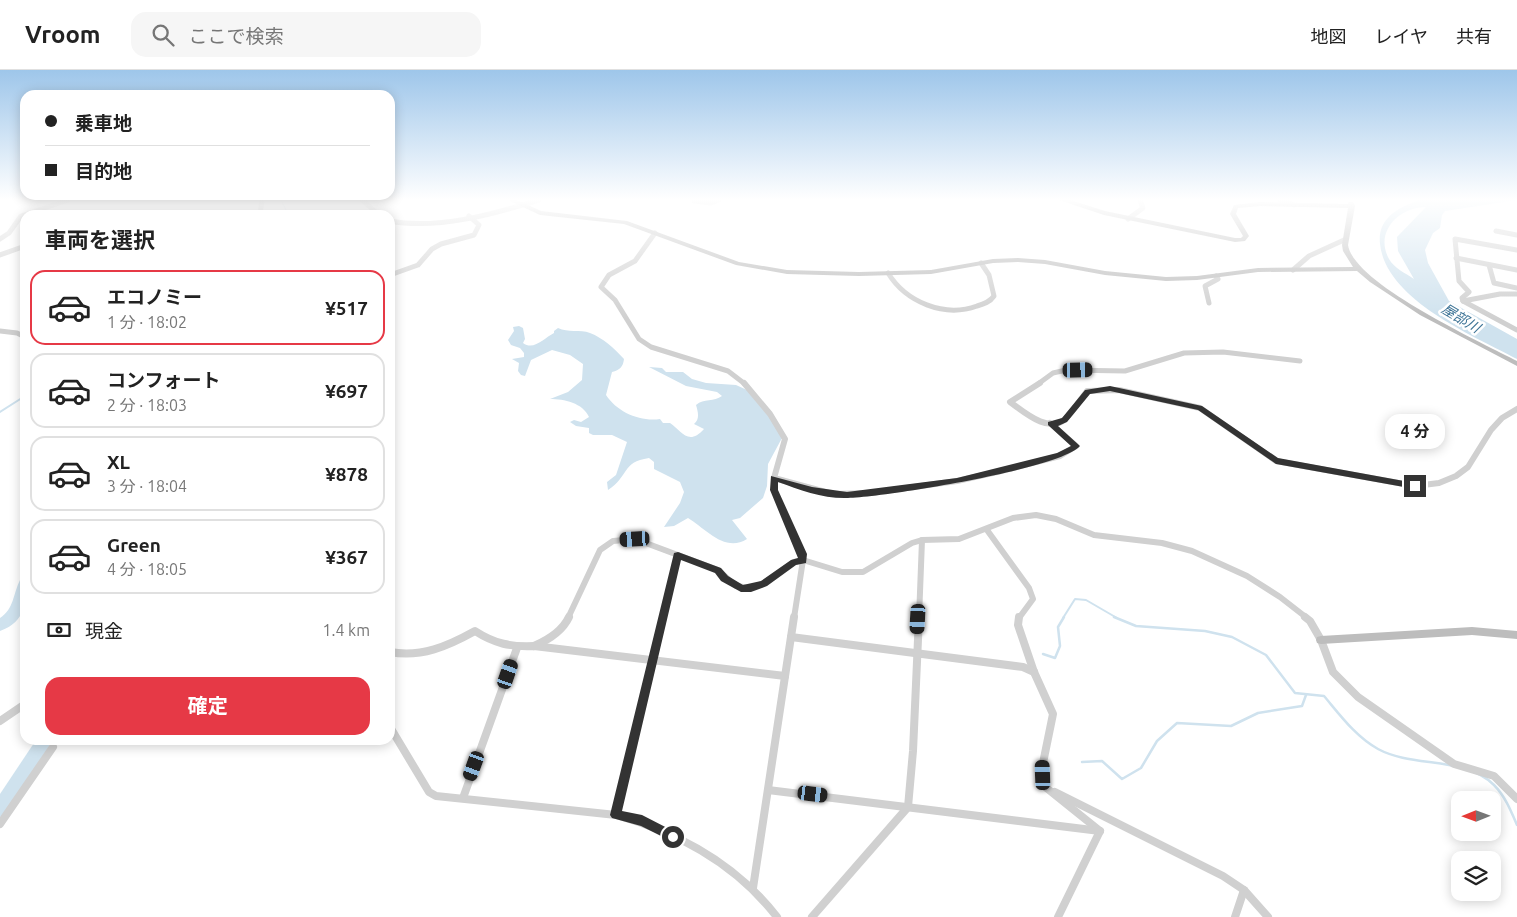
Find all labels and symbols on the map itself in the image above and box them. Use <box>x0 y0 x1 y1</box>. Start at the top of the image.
water label: 屋部川 <box>1439 300 1485 337</box>
car <box>1062 362 1093 378</box>
callout: 4 分 <box>1385 414 1445 448</box>
route end <box>1404 475 1426 497</box>
car <box>619 531 650 547</box>
car <box>909 604 926 634</box>
car <box>496 657 519 691</box>
car <box>461 749 486 783</box>
car <box>1034 760 1051 790</box>
car <box>797 785 828 803</box>
north arrow <box>1451 791 1501 841</box>
route start <box>662 826 684 848</box>

